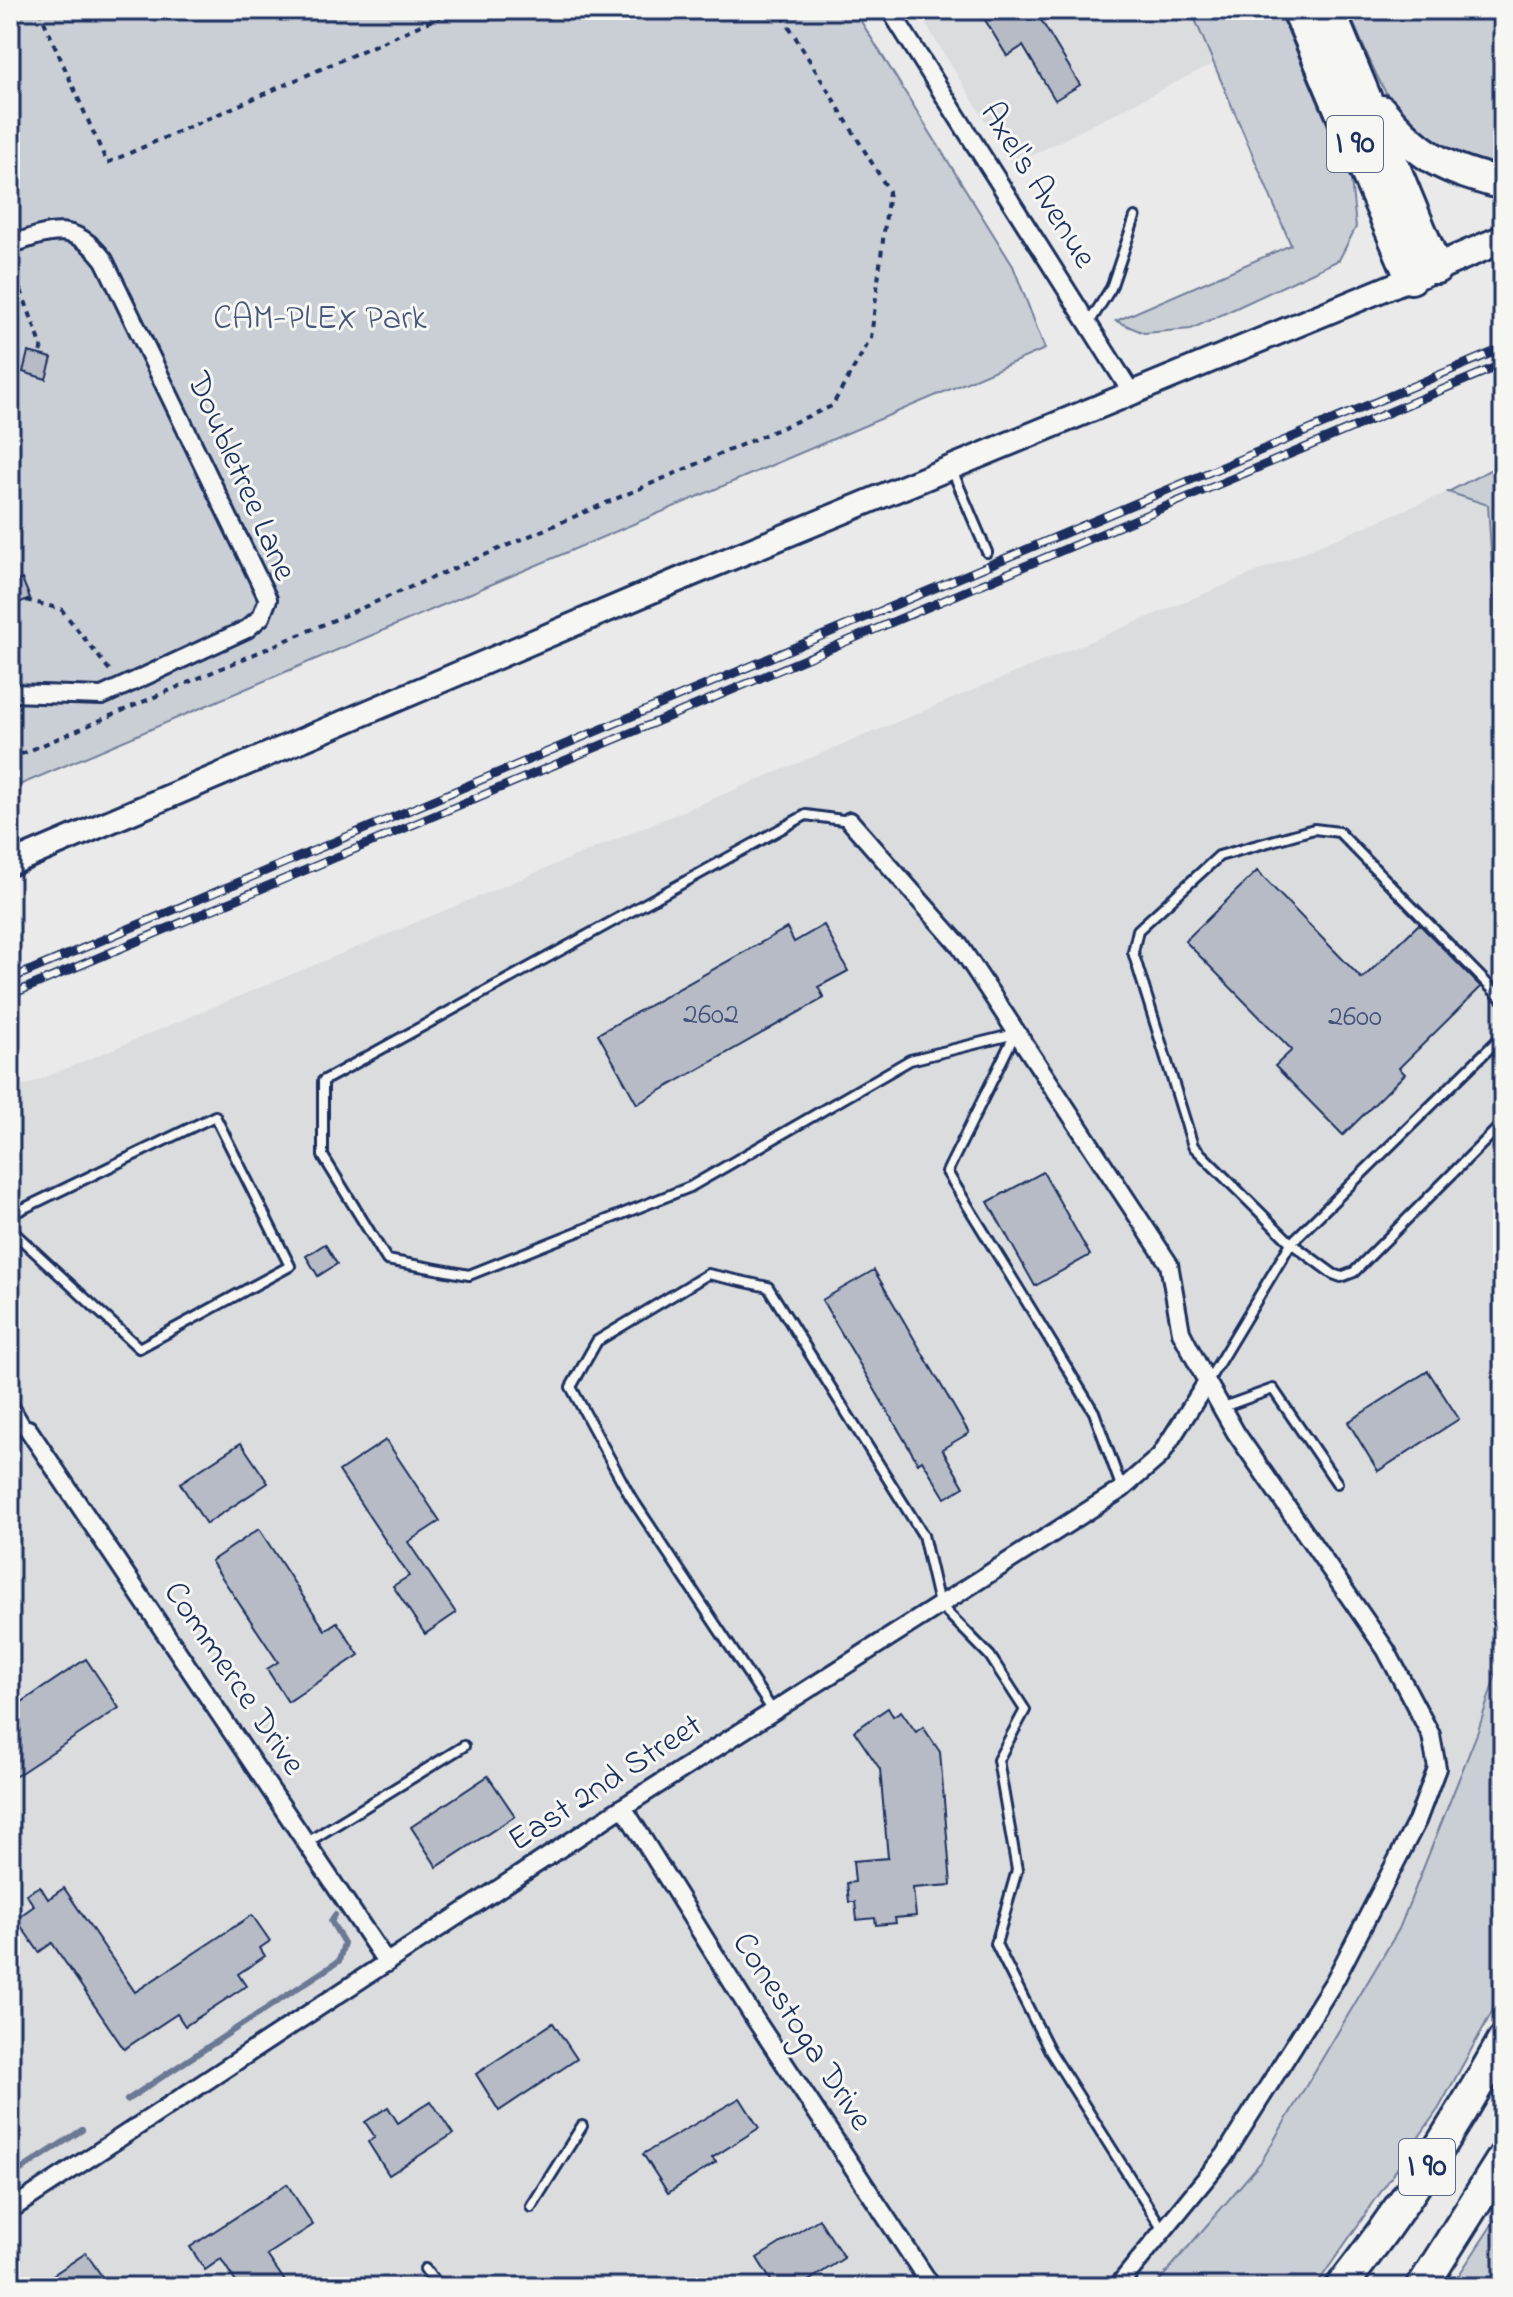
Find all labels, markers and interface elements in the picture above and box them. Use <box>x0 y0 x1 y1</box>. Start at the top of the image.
street label: Axel's Avenue <box>966 93 1108 280</box>
road number: I 90 <box>1327 116 1383 172</box>
park label: CAM-PLEX Park <box>213 295 427 345</box>
street label: Doubletree Lane <box>171 364 309 590</box>
house number: 2602 <box>683 994 739 1038</box>
house number: 2600 <box>1328 996 1382 1040</box>
street label: Commerce Drive <box>149 1572 317 1787</box>
street label: East 2nd Street <box>499 1702 713 1866</box>
street label: Conestoga Drive <box>718 1923 884 2142</box>
road number: I 90 <box>1399 2139 1455 2195</box>

